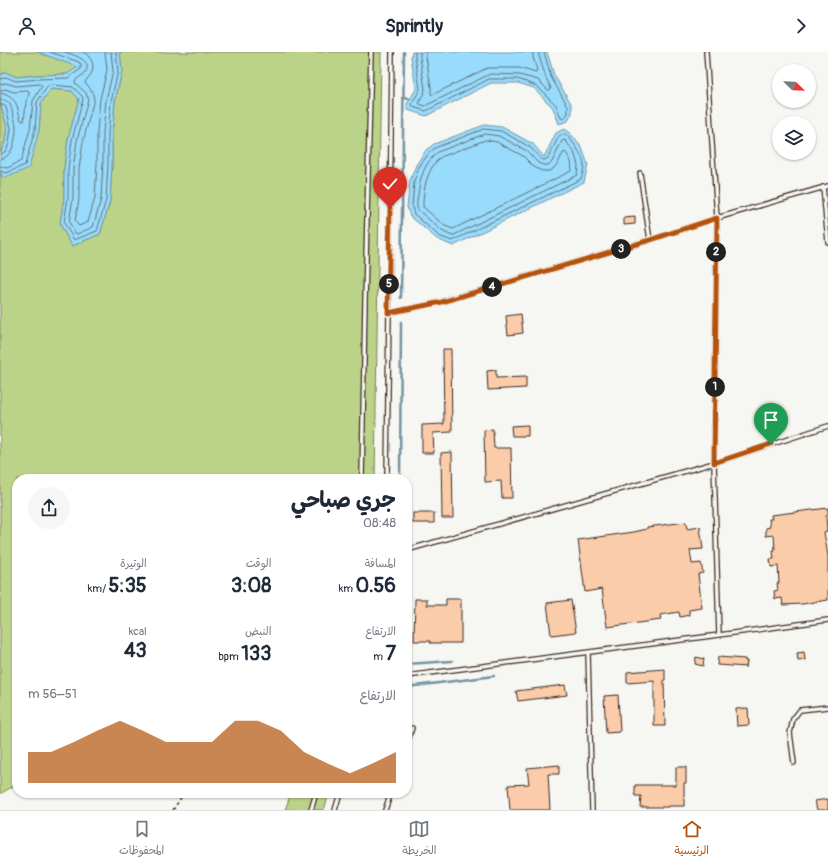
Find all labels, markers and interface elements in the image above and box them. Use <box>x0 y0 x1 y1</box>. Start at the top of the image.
icon: person <box>16 15 38 37</box>
text: Sprintly <box>385 15 443 38</box>
icon: forward <box>790 15 812 37</box>
north arrow <box>772 64 816 108</box>
map controls <box>772 64 816 160</box>
button: layers <box>772 116 816 160</box>
pin <box>373 167 407 208</box>
icon: check <box>379 173 401 195</box>
pin: 3 <box>611 239 631 259</box>
text: 3 <box>618 242 624 255</box>
pin: 2 <box>706 242 726 262</box>
text: 2 <box>713 245 719 258</box>
pin: 5 <box>379 274 399 294</box>
text: 5 <box>386 277 392 290</box>
pin: 4 <box>482 277 502 297</box>
text: 4 <box>489 280 495 293</box>
pin: 1 <box>705 377 725 397</box>
text: 1 <box>713 380 717 393</box>
pin <box>754 403 788 444</box>
icon: arrive <box>760 409 782 431</box>
text: جري صباحي <box>291 486 396 514</box>
button: share <box>28 487 70 529</box>
text: 08:48 <box>363 515 396 531</box>
text: الوتيرة <box>120 557 147 570</box>
text: الوقت <box>246 557 271 570</box>
text: المسافة <box>365 557 396 570</box>
text: 5:35 <box>108 573 147 598</box>
text: 3:08 <box>231 573 271 598</box>
text: 0.56 <box>355 573 396 598</box>
text: /km <box>88 582 108 595</box>
text: km <box>339 582 355 595</box>
text: kcal <box>129 625 147 638</box>
text: النبض <box>245 625 271 638</box>
text: الارتفاع <box>365 625 396 638</box>
text: 43 <box>124 638 147 663</box>
text: 133 <box>241 641 271 666</box>
text: 7 <box>385 641 396 666</box>
text: bpm <box>218 650 241 663</box>
text: m <box>373 650 385 663</box>
text: 51–56 m <box>28 686 77 702</box>
text: الارتفاع <box>360 688 396 704</box>
tab: المحفوظات <box>119 818 164 860</box>
tab: الخريطة <box>402 818 437 860</box>
tab: الرئيسية <box>675 818 709 860</box>

